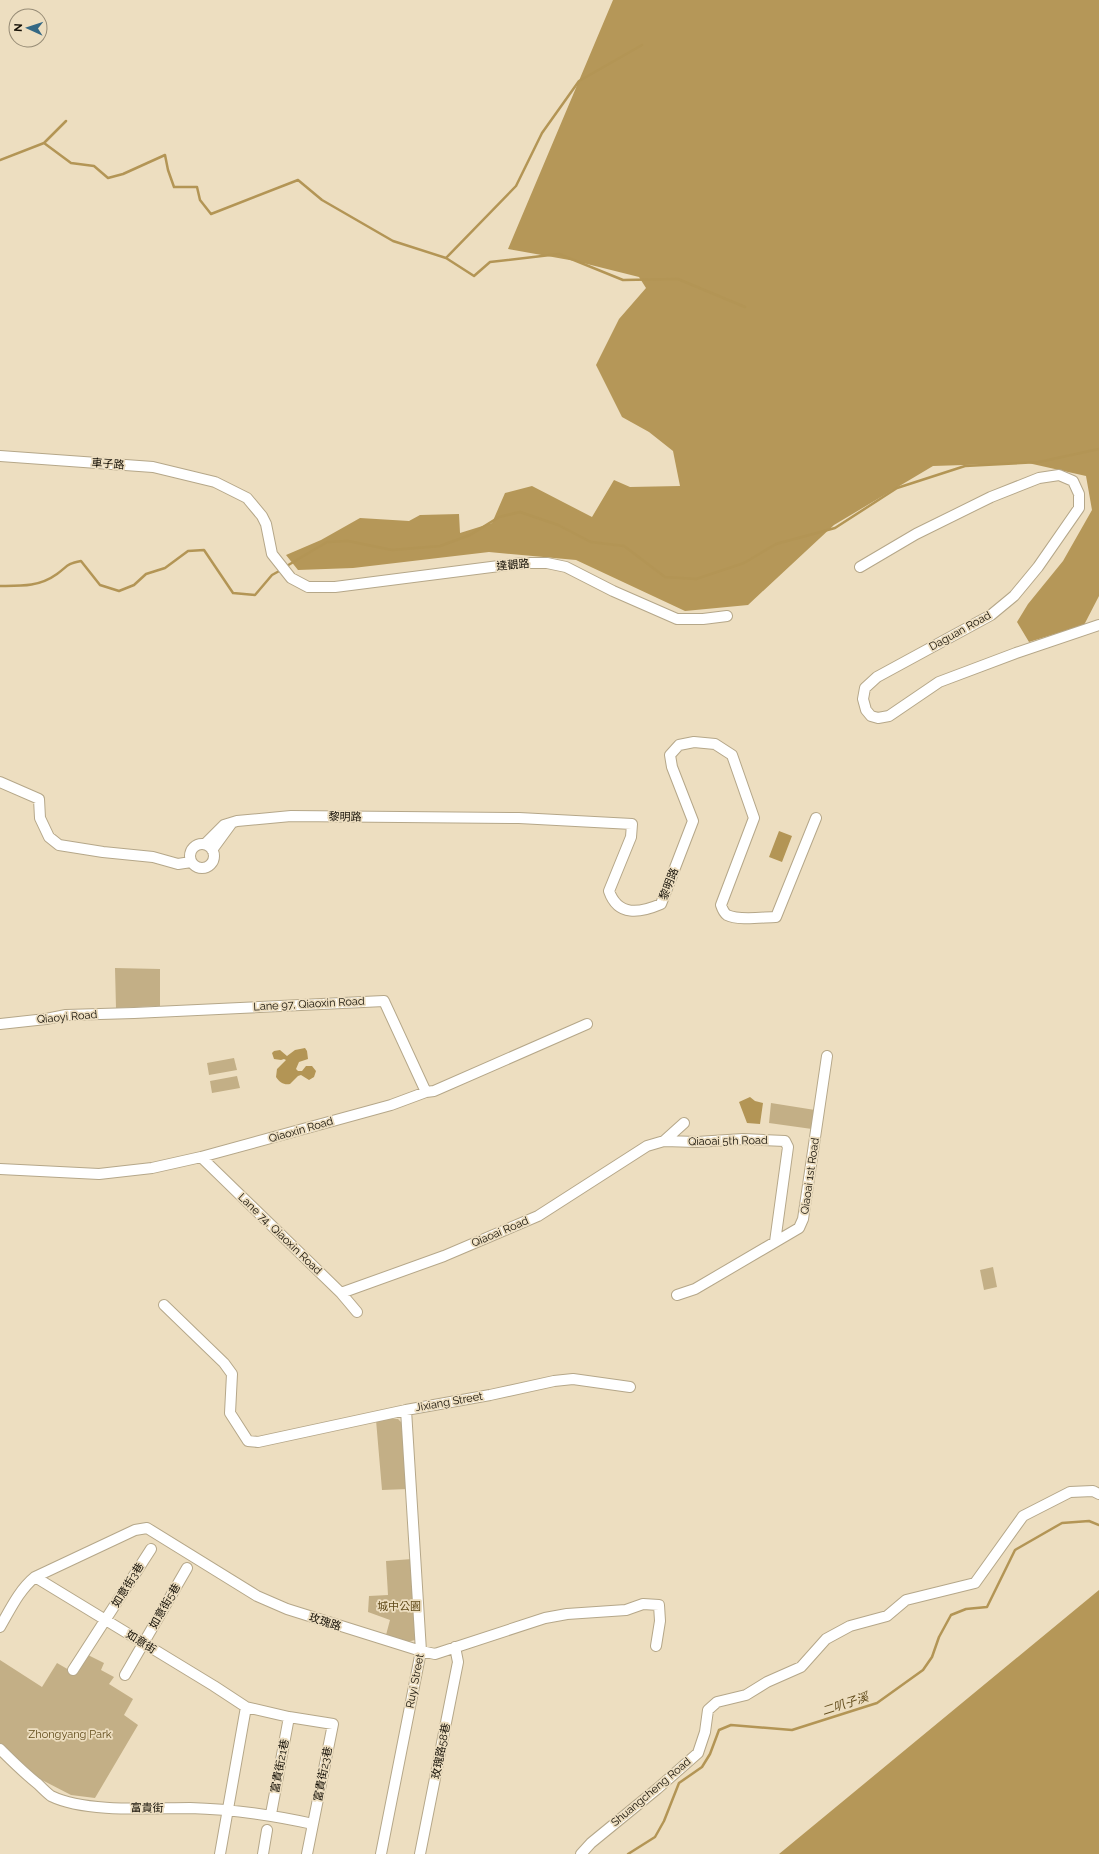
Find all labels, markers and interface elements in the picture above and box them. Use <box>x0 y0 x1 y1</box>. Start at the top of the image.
north arrow <box>8 8 48 48</box>
text: N <box>12 23 25 32</box>
street label: 車子路 <box>91 456 125 472</box>
street label: 達觀路 <box>496 557 530 573</box>
street label: Daguan Road <box>927 609 993 653</box>
street label: 黎明路 <box>328 810 362 824</box>
street label: 黎明路 <box>657 866 681 902</box>
street label: Lane 97, Qiaoxin Road <box>253 995 365 1013</box>
street label: Qiaoyi Road <box>36 1008 98 1026</box>
street label: Qiaoxin Road <box>267 1115 335 1145</box>
street label: Qiaoai 5th Road <box>688 1134 768 1148</box>
street label: Qiaoai 1st Road <box>798 1137 822 1215</box>
street label: Lane 74, Qiaoxin Road <box>236 1191 325 1277</box>
street label: Qiaoai Road <box>469 1214 531 1250</box>
street label: Jixiang Street <box>414 1390 484 1414</box>
street label: 如意街3巷 <box>109 1560 147 1610</box>
street label: 如意街5巷 <box>147 1581 183 1631</box>
park label: 城中公園 <box>377 1600 421 1613</box>
street label: 玫瑰路 <box>307 1611 343 1633</box>
street label: 如意街 <box>124 1628 158 1656</box>
street label: Ruyi Street <box>403 1652 427 1709</box>
water label: 二叭子溪 <box>820 1689 872 1718</box>
street label: 玫瑰路58巷 <box>429 1722 453 1780</box>
park label: Zhongyang Park <box>28 1728 112 1741</box>
street label: 富貴街21巷 <box>268 1738 292 1794</box>
street label: 富貴街23巷 <box>311 1745 335 1803</box>
street label: Shuangcheng Road <box>608 1755 694 1829</box>
street label: 富貴街 <box>130 1801 164 1815</box>

